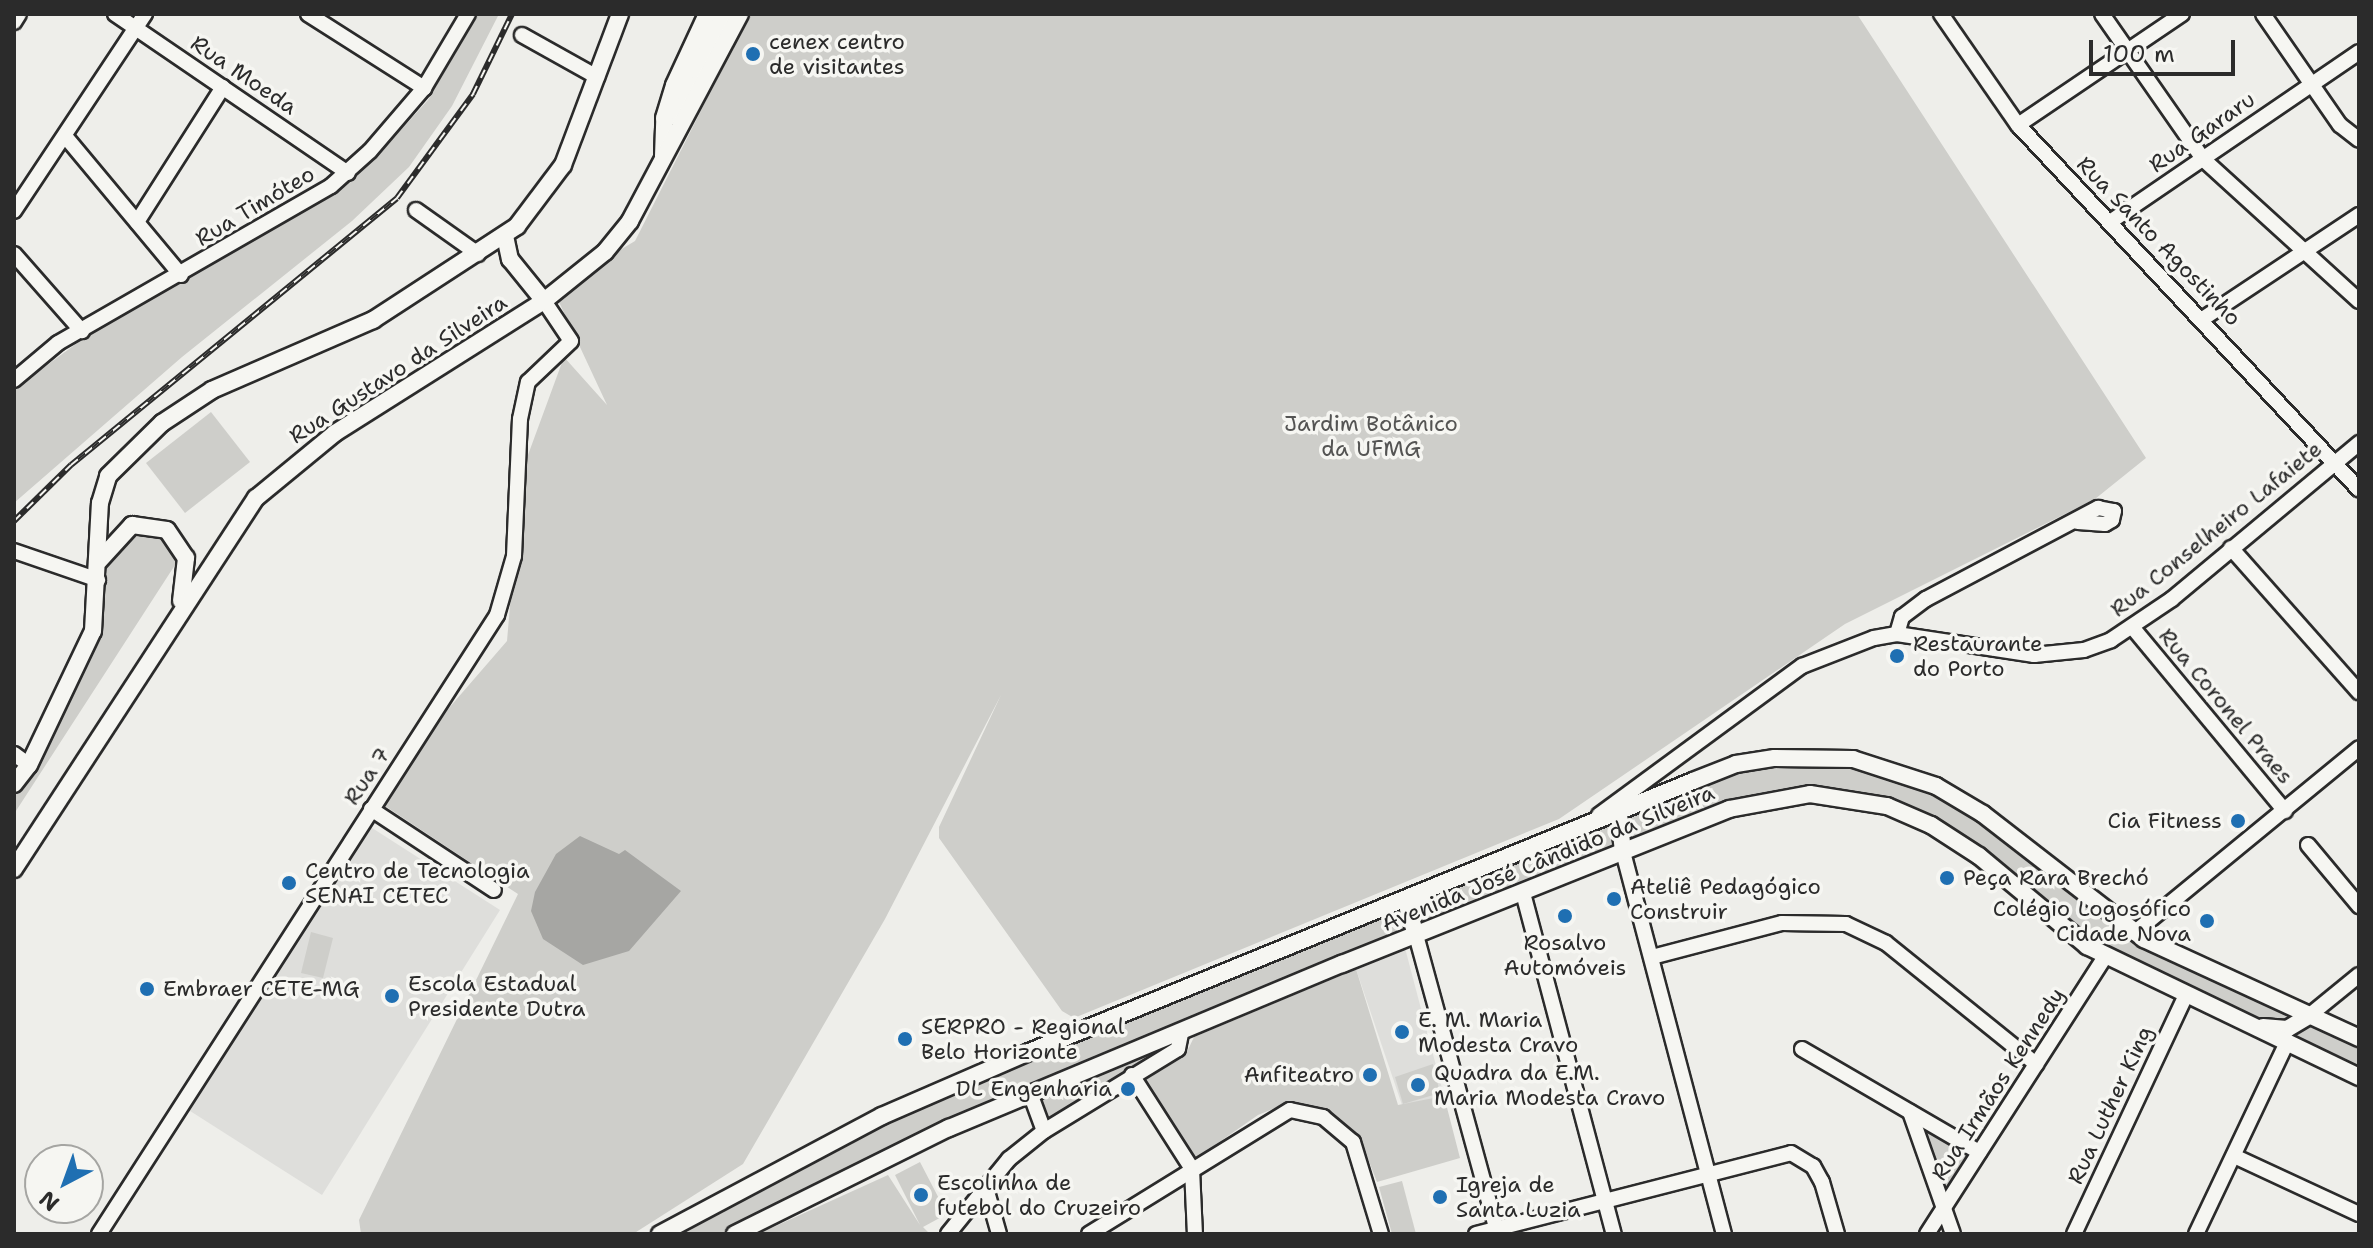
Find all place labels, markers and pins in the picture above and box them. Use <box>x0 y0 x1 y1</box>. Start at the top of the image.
place label: cenex centro de visitantes <box>769 28 905 80</box>
marker: cenex centro de visitantes <box>744 45 762 63</box>
place label: Restaurante do Porto <box>1913 630 2043 682</box>
marker: Restaurante do Porto <box>1888 647 1906 665</box>
place label: Cia Fitness <box>2107 808 2222 834</box>
marker: Cia Fitness <box>2229 812 2247 830</box>
place label: Centro de Tecnologia SENAI CETEC <box>305 857 530 908</box>
place label: Peça Rara Brechó <box>1963 865 2149 891</box>
marker: Peça Rara Brechó <box>1938 869 1956 887</box>
place label: Ateliê Pedagógico Construir <box>1630 873 1821 924</box>
marker: Centro de Tecnologia SENAI CETEC <box>280 874 298 892</box>
marker: Ateliê Pedagógico Construir <box>1605 890 1623 908</box>
place label: Colégio Logosófico Cidade Nova <box>1993 895 2191 946</box>
marker: Rosalvo Automóveis <box>1556 907 1574 925</box>
marker: Colégio Logosófico Cidade Nova <box>2198 912 2216 930</box>
place label: Rosalvo Automóveis <box>1504 929 1626 980</box>
place label: Escola Estadual Presidente Dutra <box>408 970 585 1022</box>
place label: Embraer CETE-MG <box>163 976 360 1002</box>
marker: Embraer CETE-MG <box>138 980 156 998</box>
marker: Escola Estadual Presidente Dutra <box>383 987 401 1005</box>
place label: E. M. Maria Modesta Cravo <box>1418 1006 1578 1058</box>
place label: SERPRO - Regional Belo Horizonte <box>921 1013 1124 1064</box>
marker: E. M. Maria Modesta Cravo <box>1393 1023 1411 1041</box>
marker: SERPRO - Regional Belo Horizonte <box>896 1030 914 1048</box>
place label: Quadra da E.M. Maria Modesta Cravo <box>1434 1059 1665 1110</box>
place label: Anfiteatro <box>1244 1062 1354 1088</box>
marker: Anfiteatro <box>1361 1066 1379 1084</box>
place label: DL Engenharia <box>956 1076 1112 1102</box>
marker: Quadra da E.M. Maria Modesta Cravo <box>1409 1076 1427 1094</box>
marker: DL Engenharia <box>1119 1080 1137 1098</box>
place label: Escolinha de futebol do Cruzeiro <box>937 1169 1141 1220</box>
place label: Igreja de Santa Luzia <box>1456 1171 1581 1222</box>
marker: Escolinha de futebol do Cruzeiro <box>912 1186 930 1204</box>
marker: Igreja de Santa Luzia <box>1431 1188 1449 1206</box>

